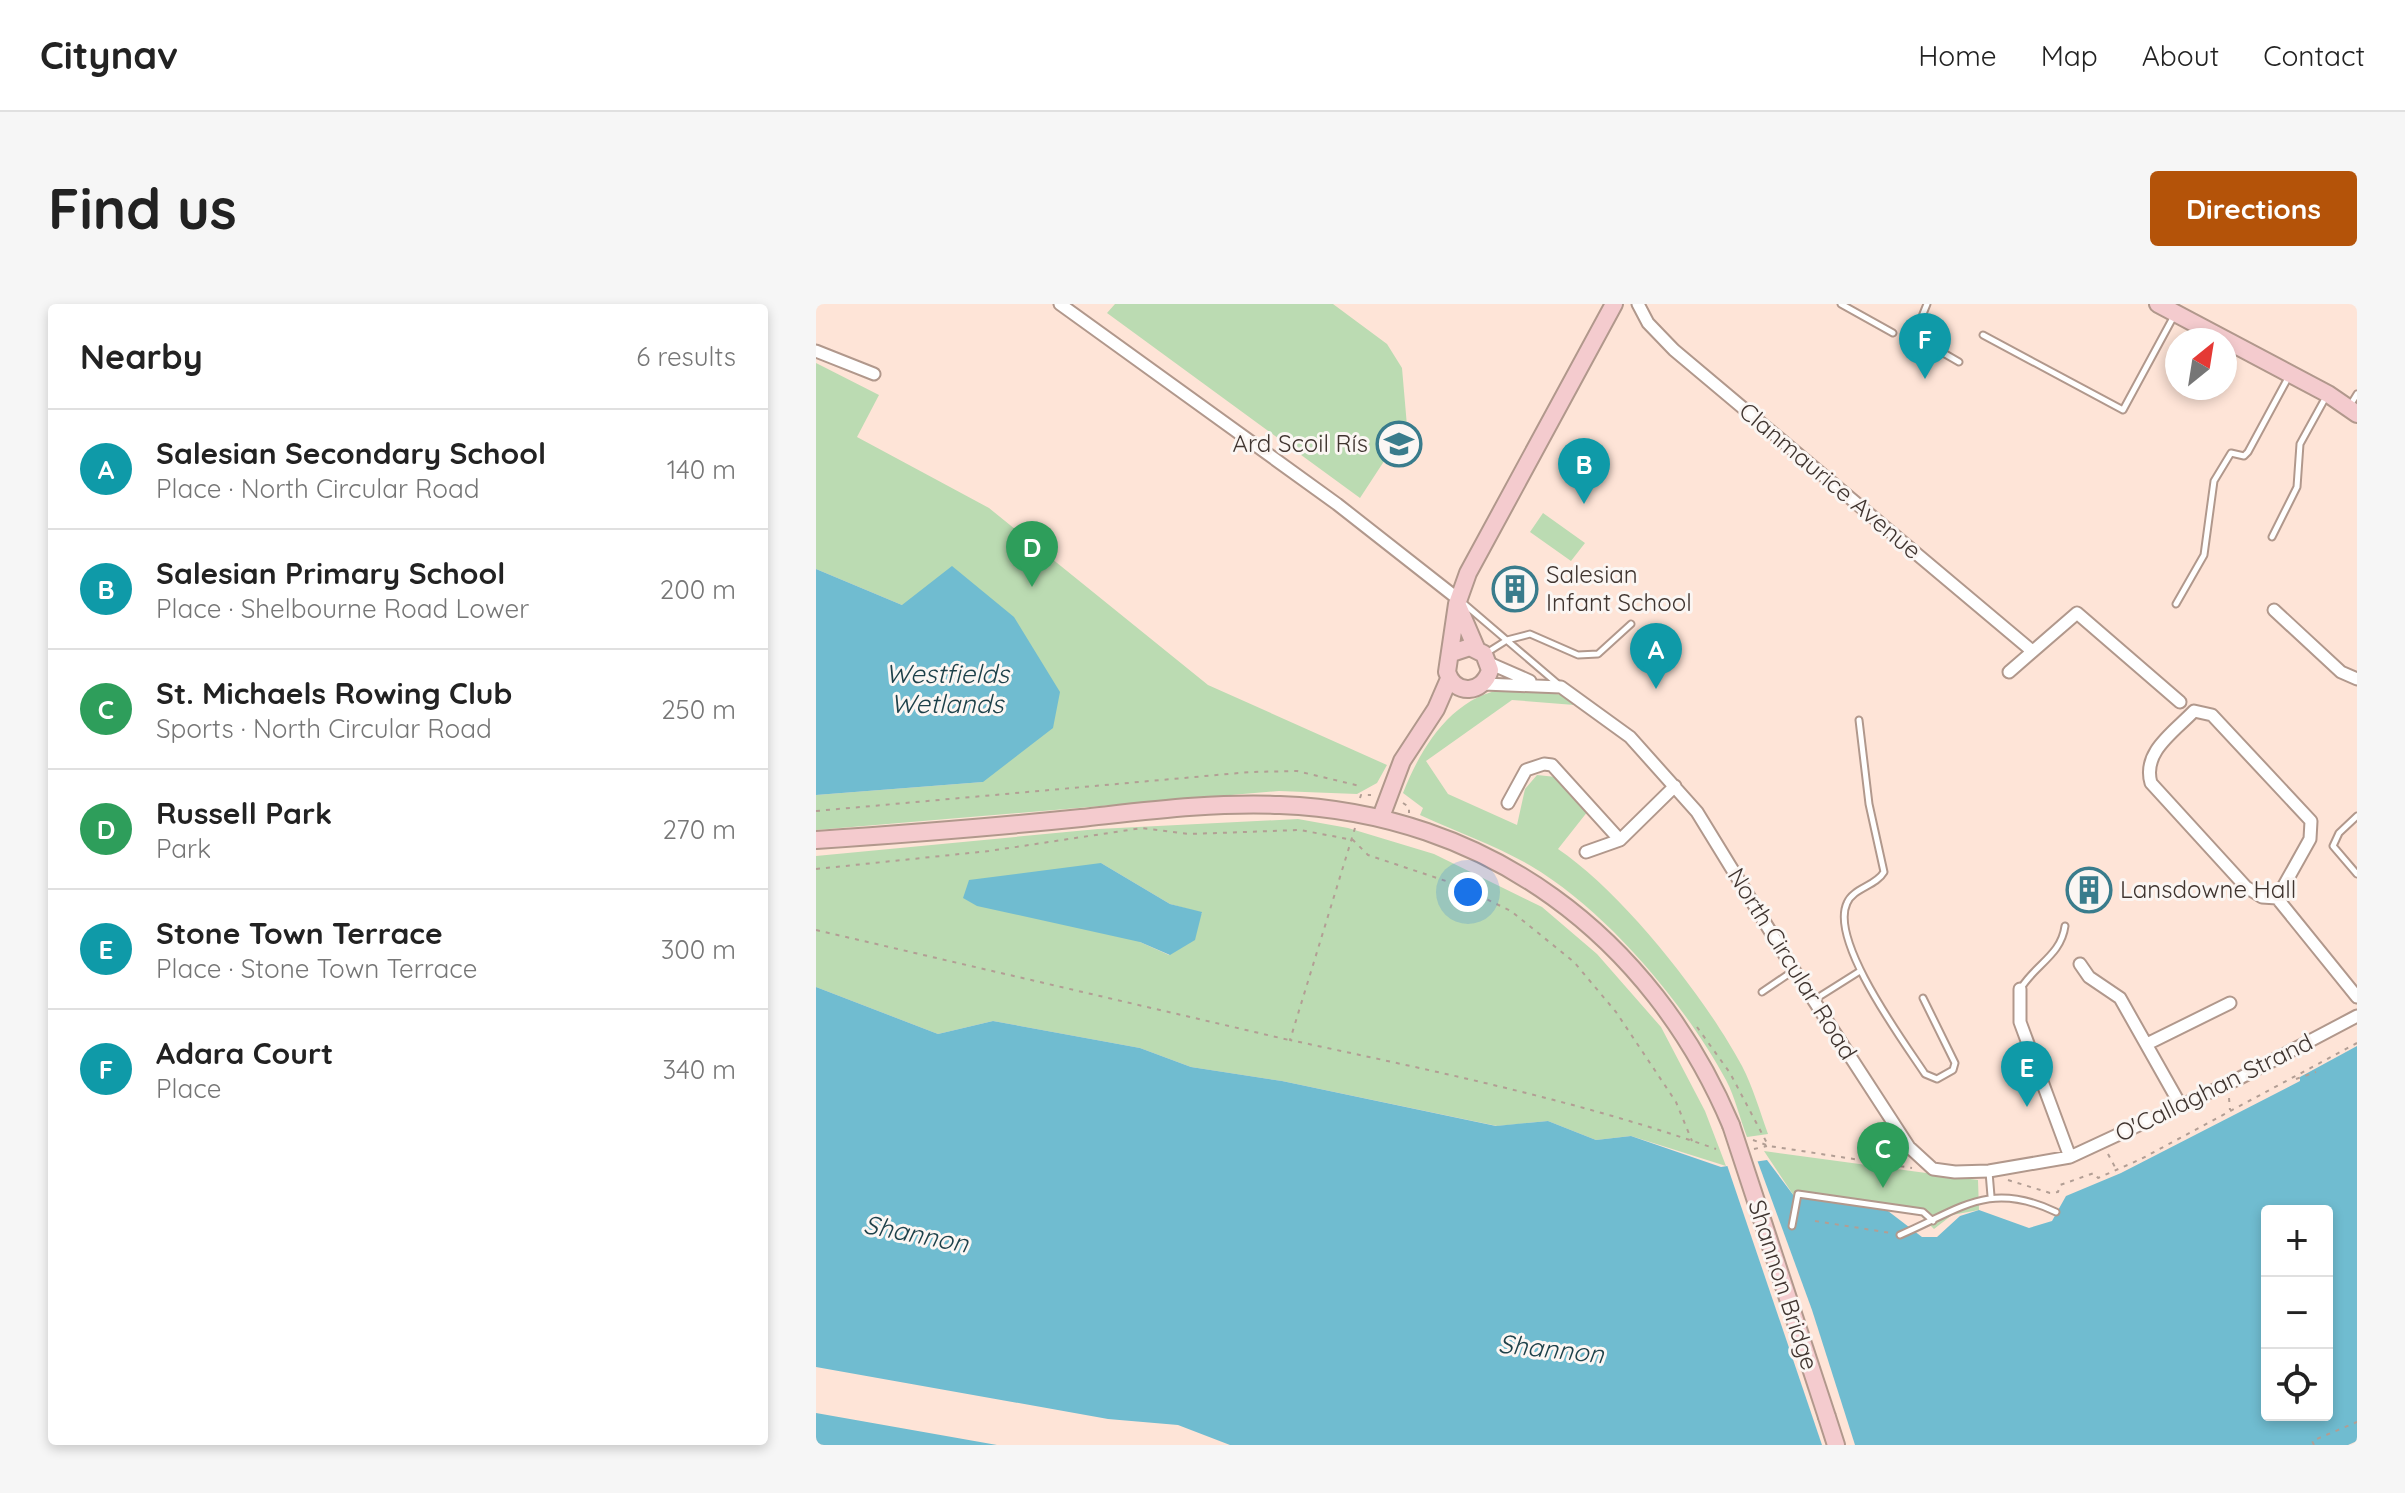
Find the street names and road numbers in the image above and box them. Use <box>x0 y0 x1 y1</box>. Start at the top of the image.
street label: Clanmaurice Avenue <box>1733 395 1928 565</box>
street label: North Circular Road <box>1722 862 1864 1065</box>
street label: O'Callaghan Strand <box>2110 1026 2317 1148</box>
street label: Shannon Bridge <box>1742 1196 1826 1373</box>

